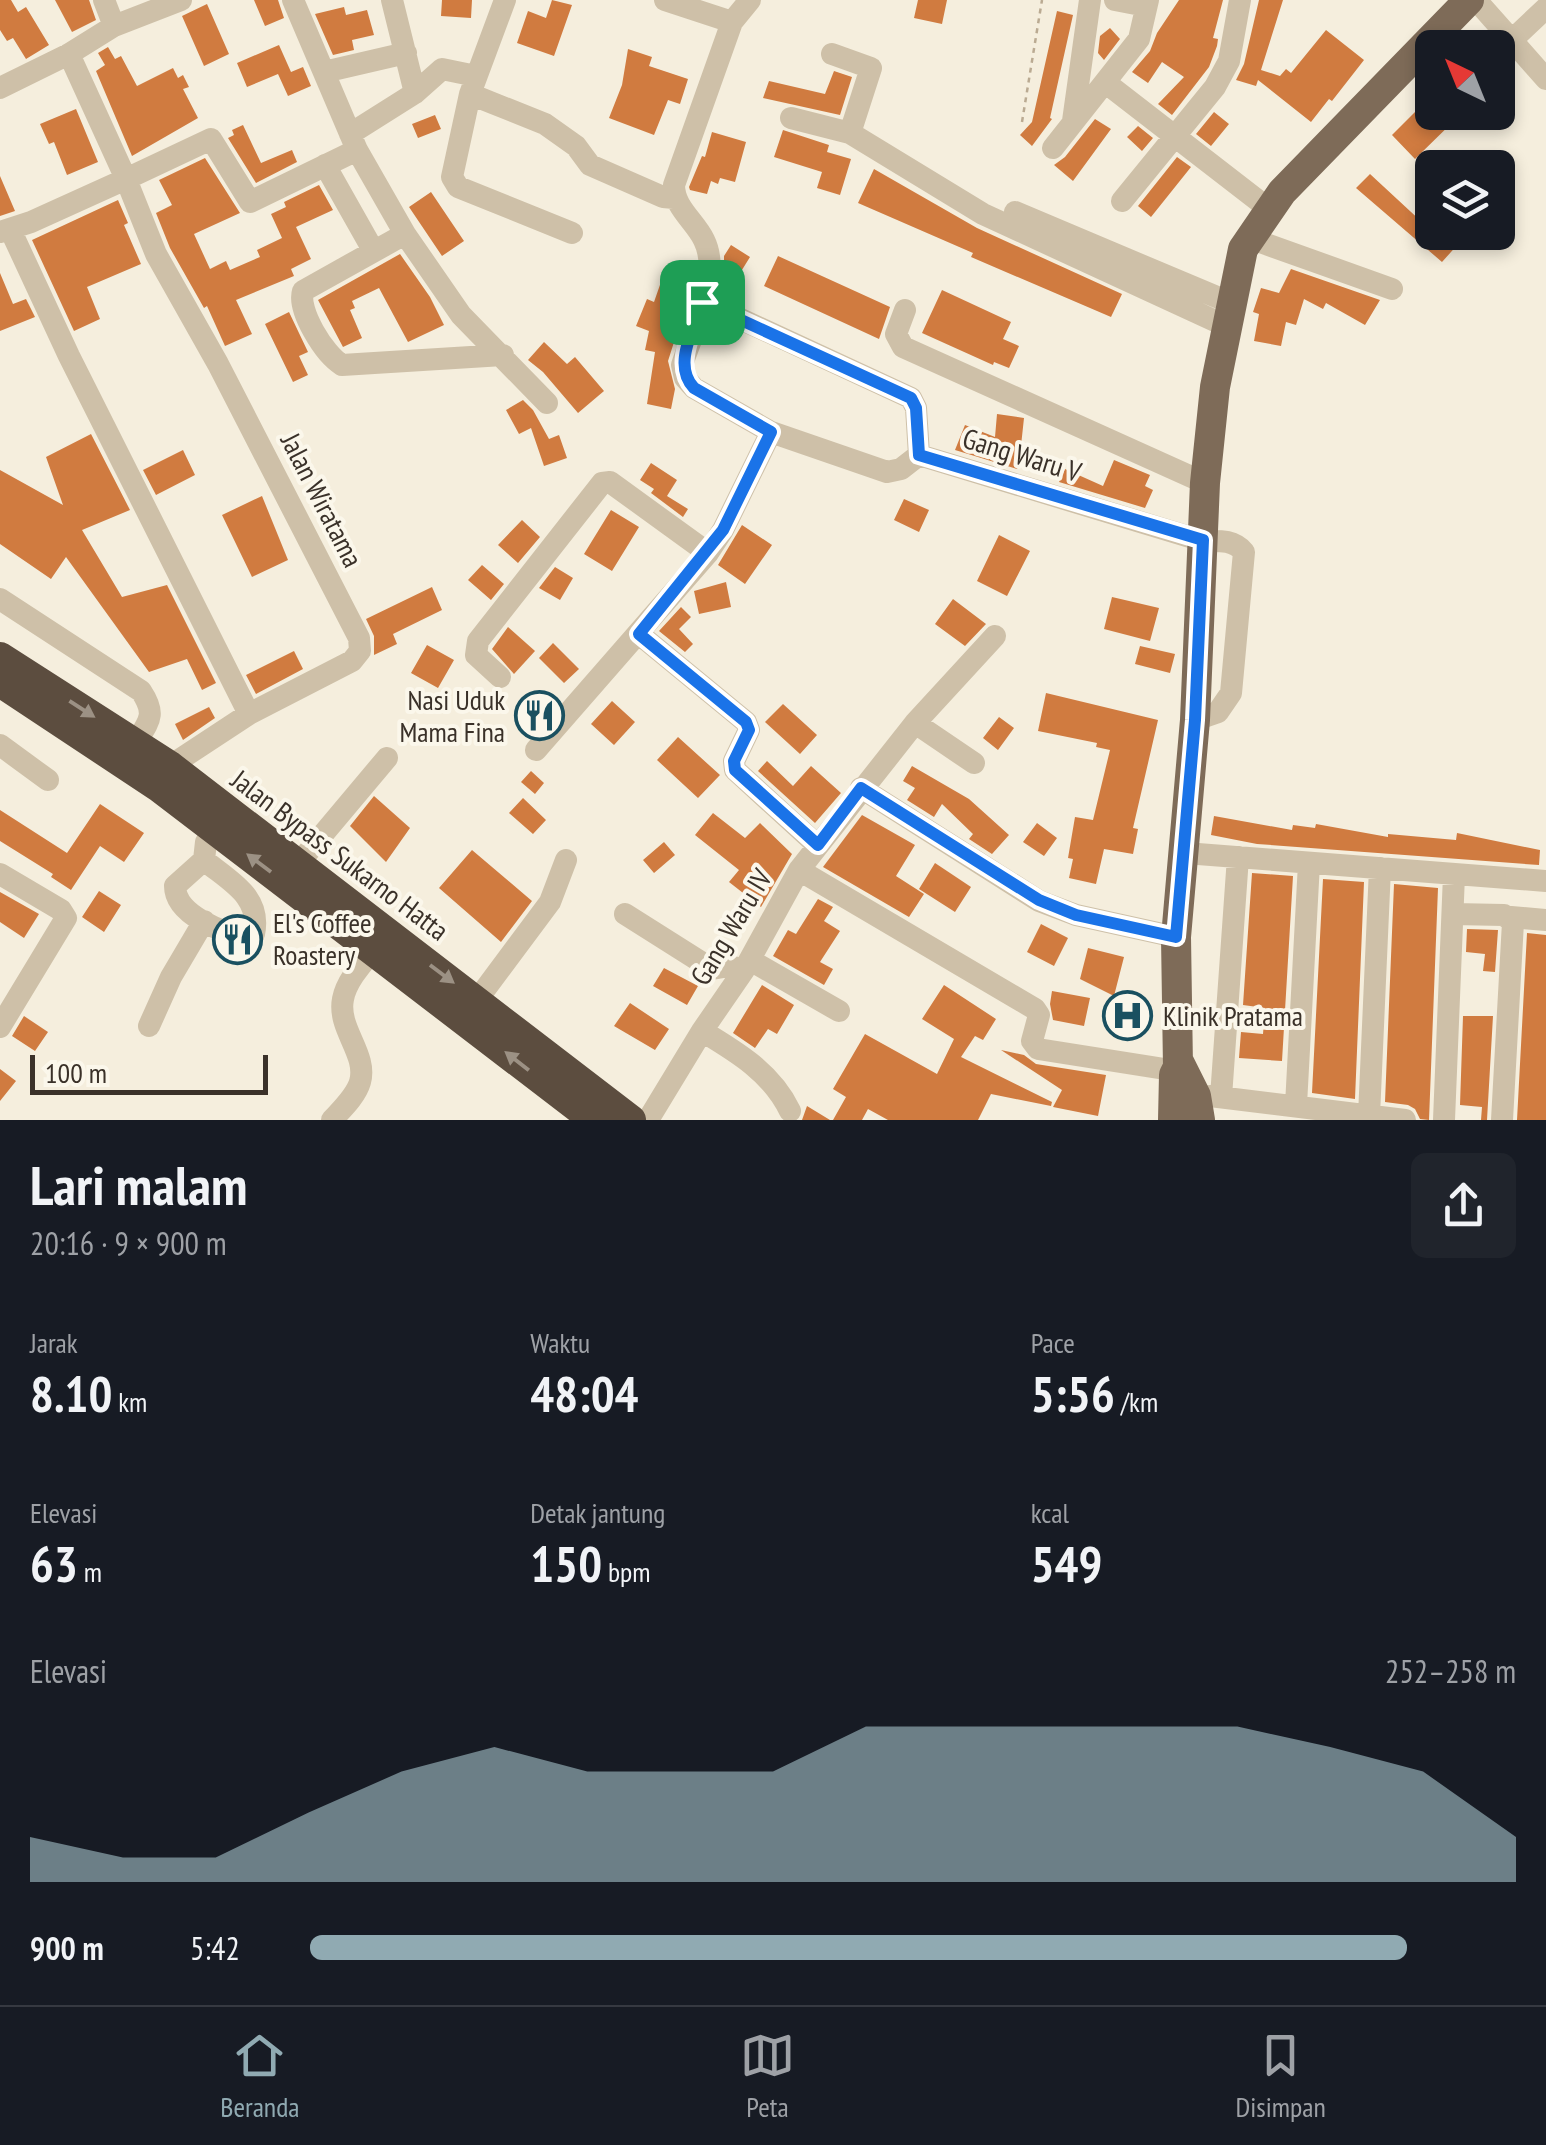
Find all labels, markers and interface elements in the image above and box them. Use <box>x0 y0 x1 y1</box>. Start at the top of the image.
north arrow <box>1415 30 1515 130</box>
map controls <box>1415 30 1515 250</box>
button: layers <box>1415 150 1515 250</box>
pin <box>660 260 745 345</box>
icon: arrive <box>675 275 730 330</box>
street label: Gang Waru V <box>958 419 1087 490</box>
street label: Jalan Wiratama <box>272 426 372 573</box>
place label: Nasi Uduk Mama Fina <box>399 681 505 750</box>
restaurant icon: Nasi Uduk Mama Fina <box>514 690 566 742</box>
one-way arrow <box>68 700 96 718</box>
street label: Jalan Bypass Sukarno Hatta <box>223 760 456 948</box>
one-way arrow <box>246 853 272 874</box>
street label: Gang Waru IV <box>681 861 780 992</box>
place label: El's Coffee Roastery <box>273 904 371 973</box>
restaurant icon: El's Coffee Roastery <box>212 913 264 965</box>
one-way arrow <box>430 963 455 984</box>
hospital icon: Klinik Pratama <box>1102 990 1154 1042</box>
place label: Klinik Pratama <box>1163 997 1303 1034</box>
scale bar <box>30 1050 268 1094</box>
one-way arrow <box>504 1051 530 1071</box>
text: 100 m <box>45 1054 107 1091</box>
text: Lari malam <box>30 1149 248 1220</box>
button: share <box>1411 1153 1516 1258</box>
text: 20:16 · 9 × 900 m <box>30 1222 227 1264</box>
text: Jarak <box>30 1324 78 1361</box>
text: Waktu <box>530 1324 590 1361</box>
text: Pace <box>1031 1324 1075 1361</box>
text: 8.10 <box>30 1361 112 1426</box>
text: 48:04 <box>530 1361 638 1426</box>
text: 5:56 <box>1031 1361 1115 1426</box>
text: km <box>112 1383 147 1420</box>
text: /km <box>1115 1383 1158 1420</box>
text: Elevasi <box>30 1494 97 1531</box>
text: Detak jantung <box>530 1494 665 1531</box>
text: kcal <box>1031 1494 1069 1531</box>
text: 63 <box>30 1531 78 1596</box>
text: 150 <box>530 1531 602 1596</box>
text: 549 <box>1031 1531 1102 1596</box>
text: m <box>78 1553 102 1590</box>
text: bpm <box>602 1553 651 1590</box>
text: Elevasi <box>30 1650 107 1692</box>
text: 252–258 m <box>1385 1650 1516 1692</box>
text: 900 m <box>30 1927 104 1969</box>
text: 5:42 <box>190 1927 240 1969</box>
tab: Beranda <box>220 2028 300 2125</box>
tab: Peta <box>740 2028 795 2125</box>
tab: Disimpan <box>1236 2028 1326 2125</box>

